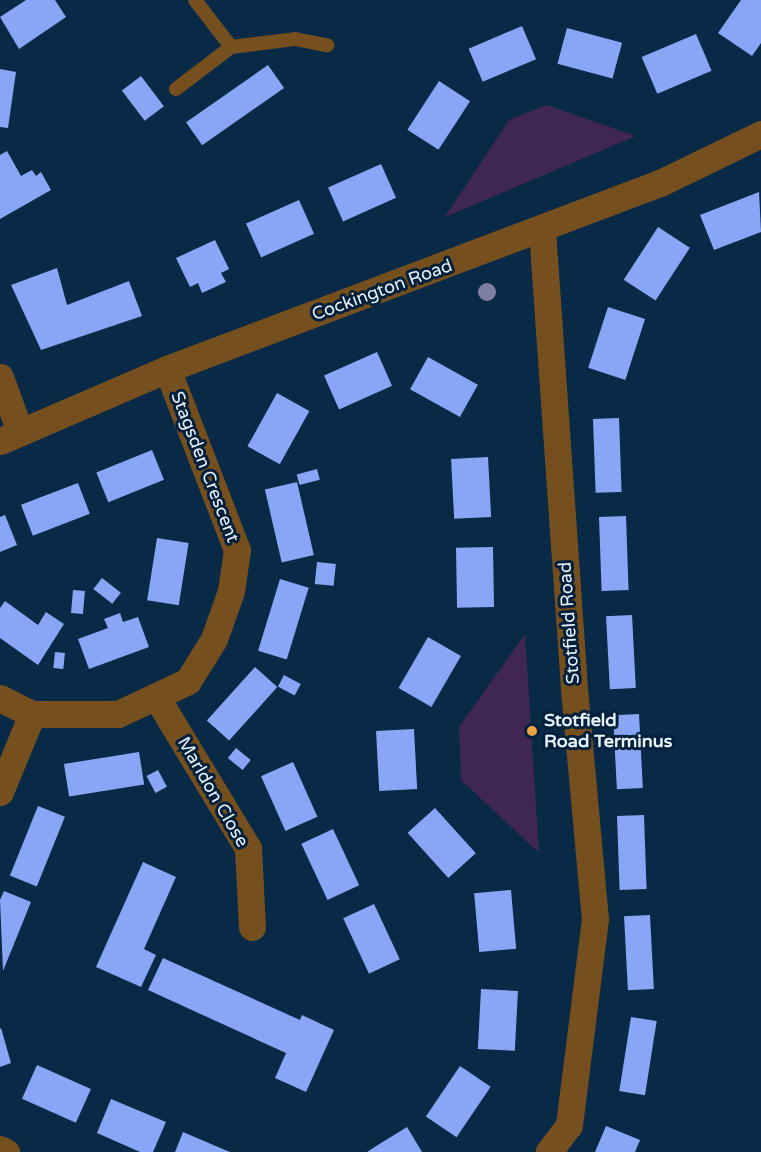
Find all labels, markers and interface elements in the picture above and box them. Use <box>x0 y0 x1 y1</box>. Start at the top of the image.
street label: Cockington Road <box>309 255 455 325</box>
street label: Stagsden Crescent <box>166 388 244 546</box>
street label: Stotfield Road <box>554 561 584 685</box>
place label: Stotfield Road Terminus <box>544 710 672 752</box>
marker: Stotfield Road Terminus <box>525 724 539 738</box>
street label: Marldon Close <box>173 733 253 851</box>

